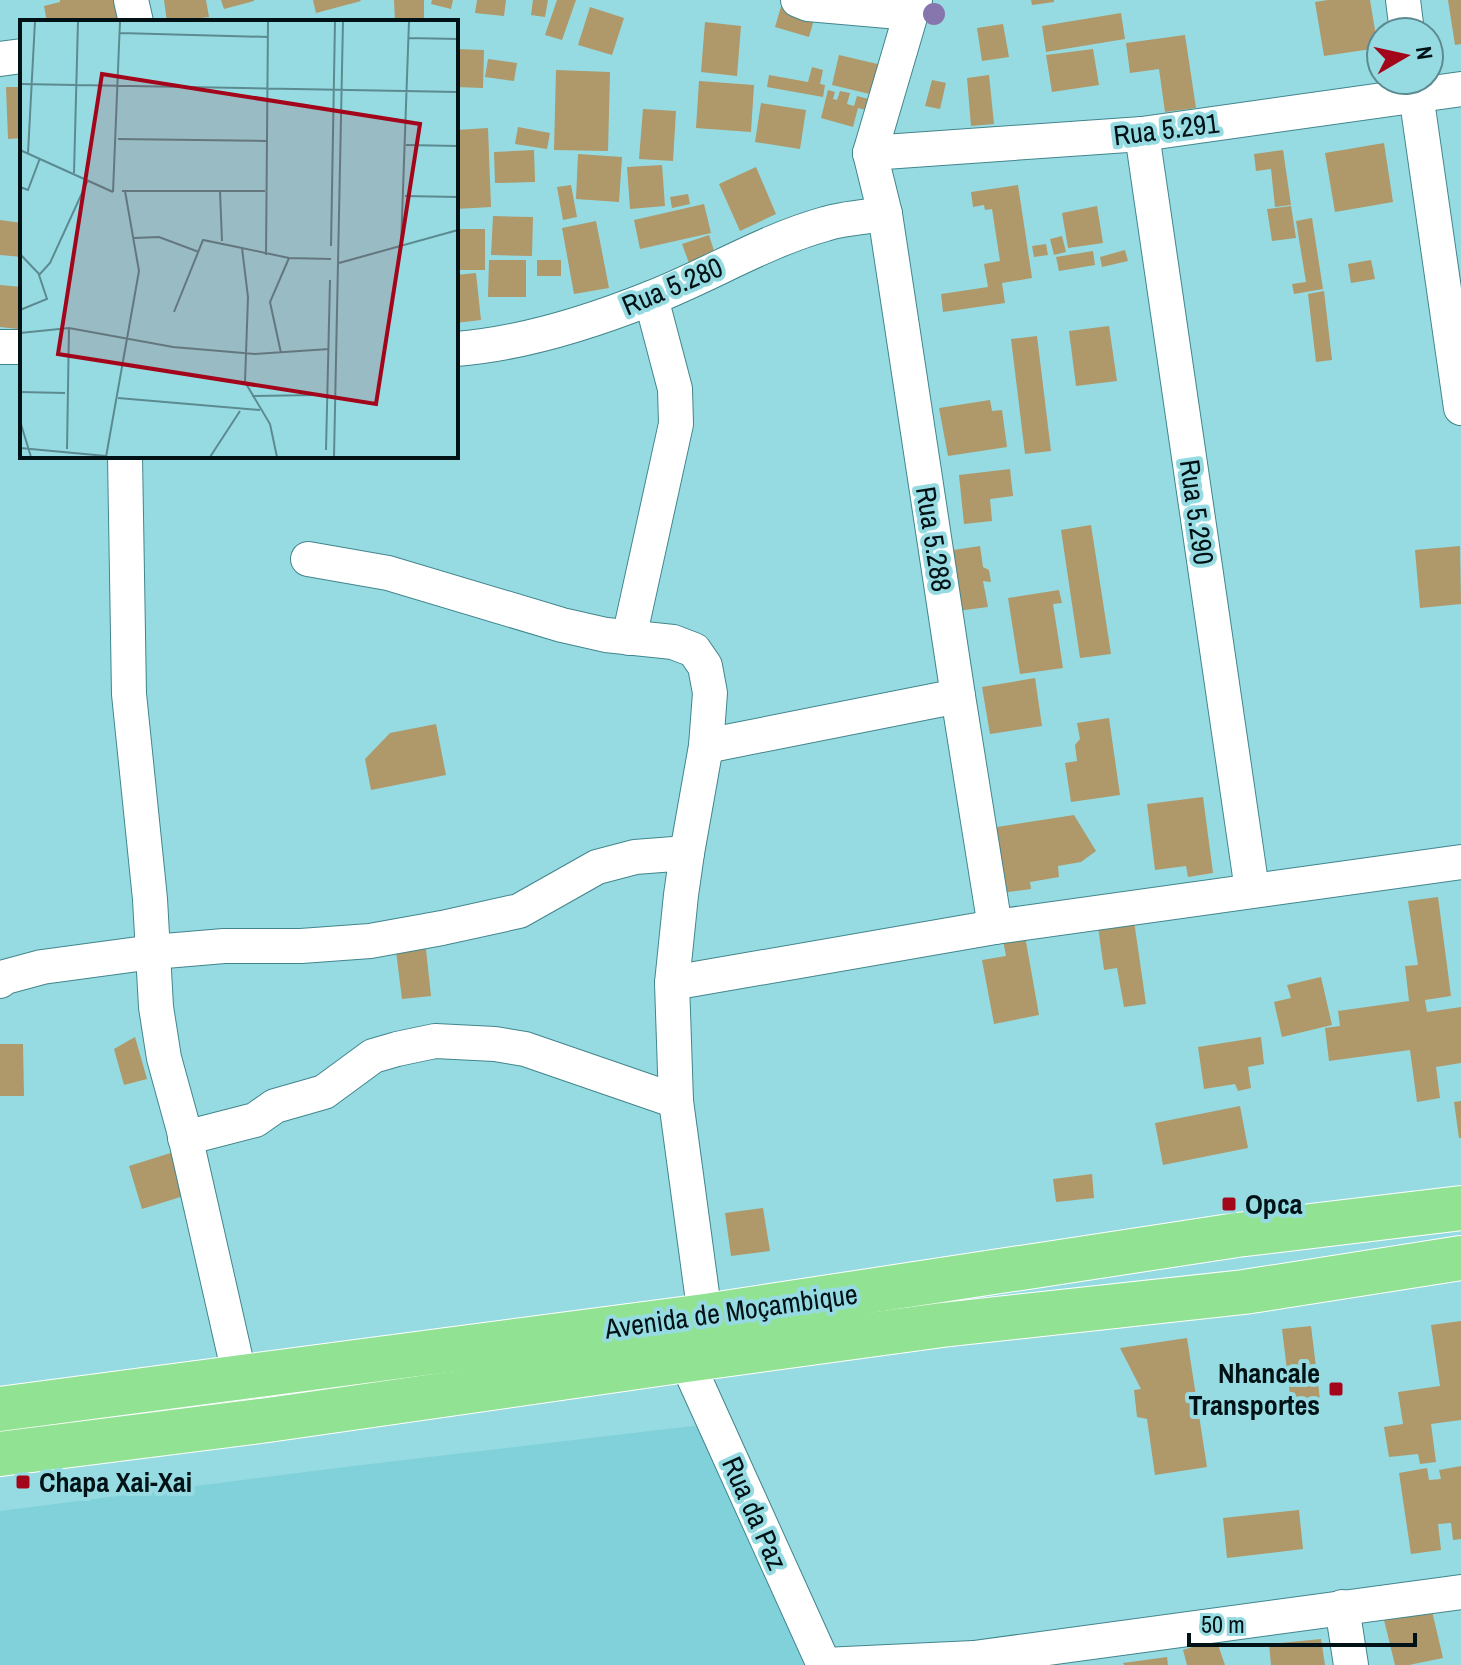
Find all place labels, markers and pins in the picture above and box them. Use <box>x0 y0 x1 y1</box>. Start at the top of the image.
place label: Opca <box>1245 1185 1303 1223</box>
marker: Opca <box>1220 1195 1238 1213</box>
place label: Nhancale Transportes <box>1189 1354 1320 1424</box>
marker: Nhancale Transportes <box>1327 1380 1345 1398</box>
place label: Chapa Xai-Xai <box>39 1463 192 1501</box>
marker: Chapa Xai-Xai <box>14 1473 32 1491</box>

